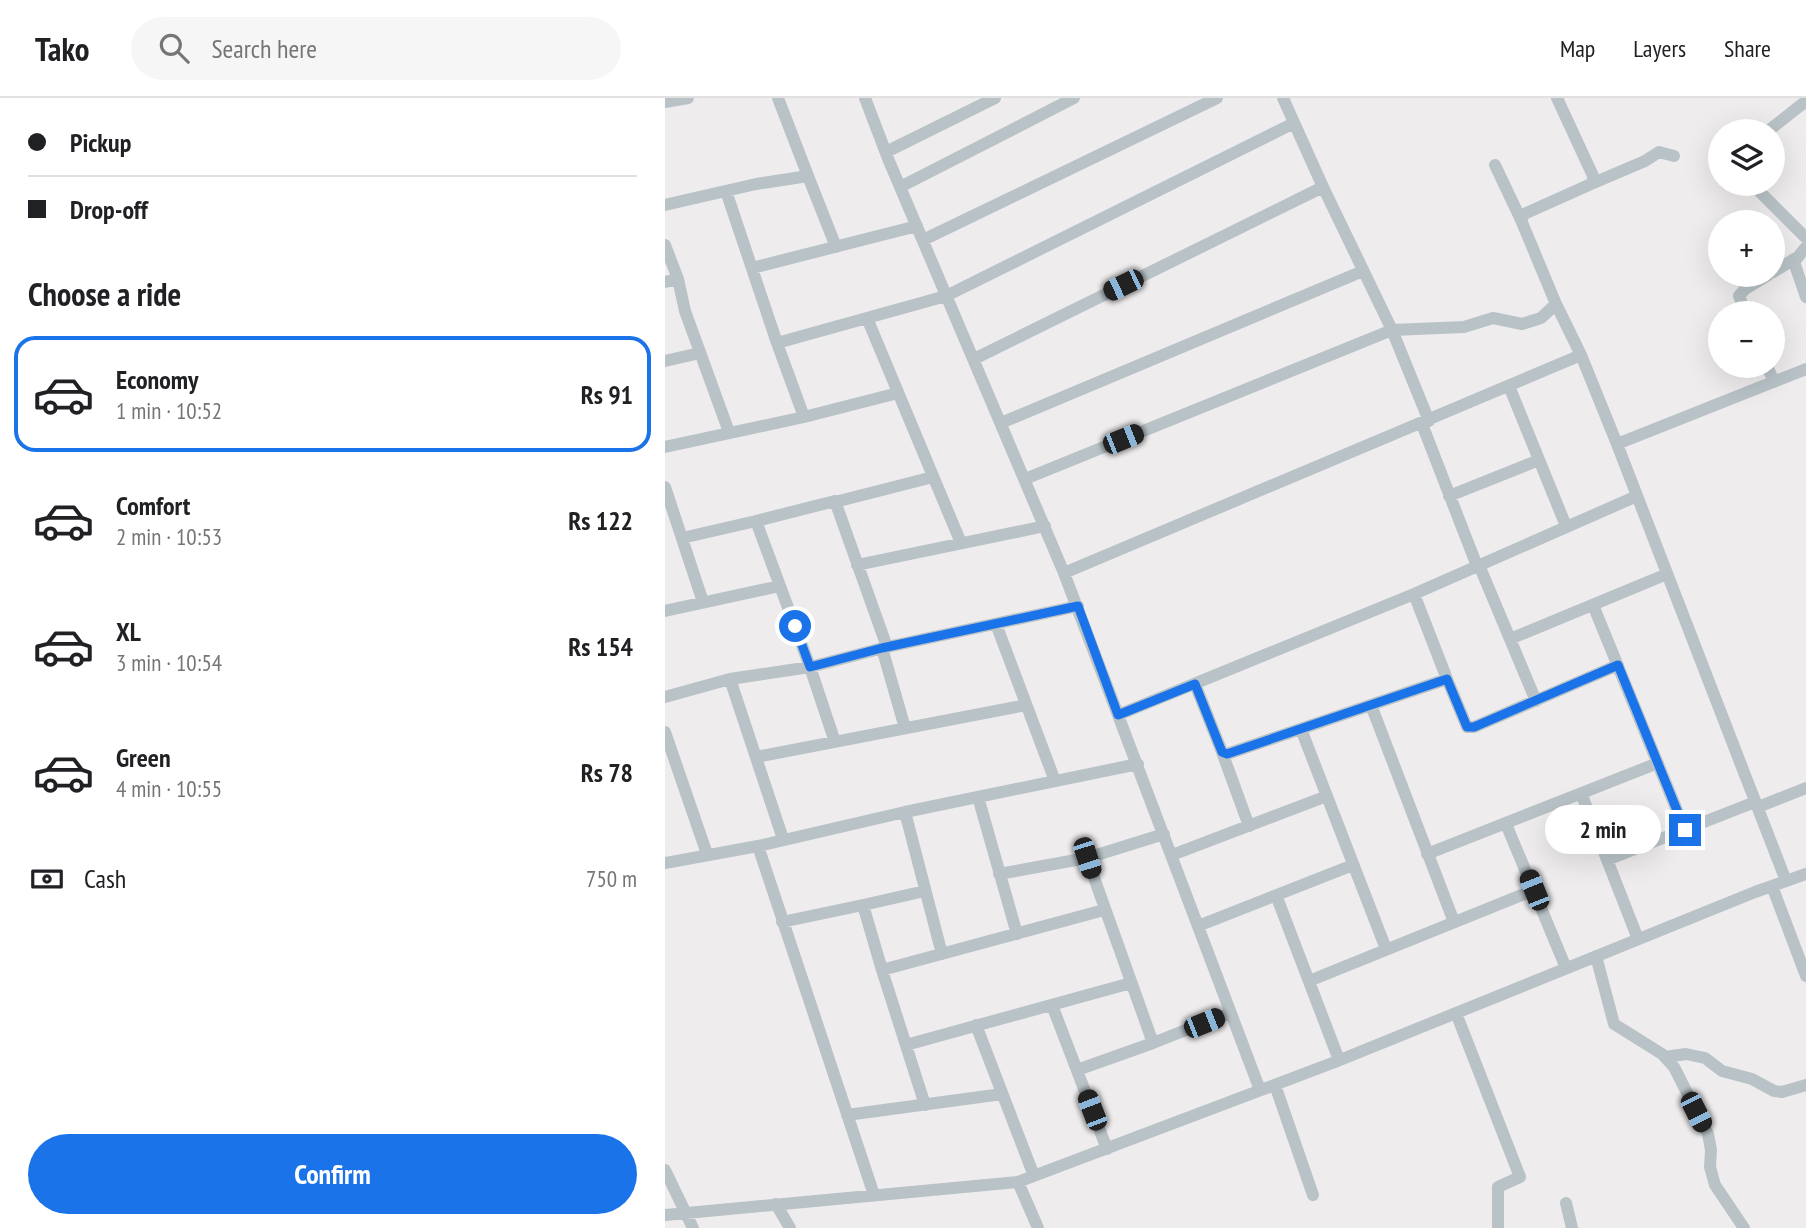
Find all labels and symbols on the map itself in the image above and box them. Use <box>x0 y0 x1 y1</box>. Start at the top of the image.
car <box>1100 266 1147 304</box>
car <box>1100 421 1147 457</box>
route start <box>779 610 811 642</box>
callout: 2 min <box>1545 806 1661 854</box>
route end <box>1669 814 1701 846</box>
car <box>1071 835 1104 881</box>
car <box>1517 867 1552 913</box>
car <box>1181 1005 1228 1041</box>
car <box>1075 1087 1110 1133</box>
car <box>1678 1089 1715 1135</box>

